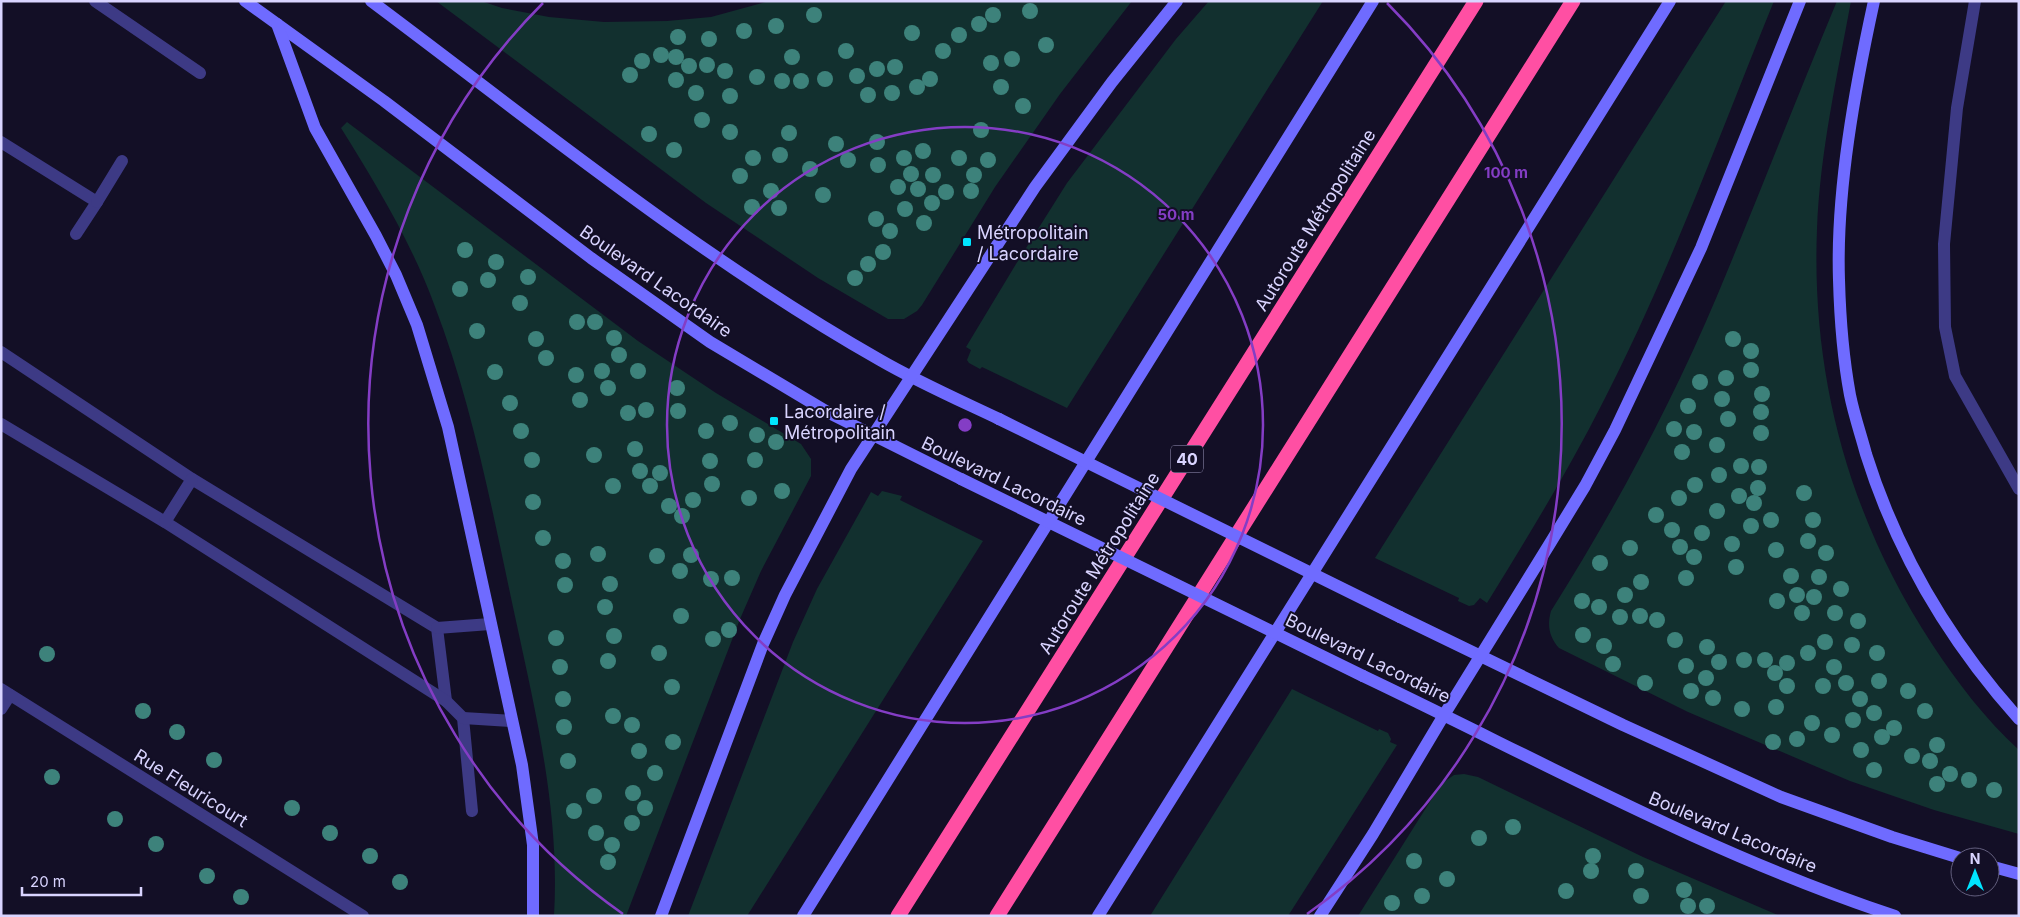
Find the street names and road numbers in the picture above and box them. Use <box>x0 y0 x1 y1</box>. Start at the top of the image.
street label: Autoroute Métropolitaine <box>1250 125 1380 315</box>
street label: Boulevard Lacordaire <box>576 221 736 341</box>
street label: Boulevard Lacordaire <box>918 432 1090 530</box>
road number: 40 <box>1171 446 1203 472</box>
street label: Autoroute Métropolitaine <box>1034 468 1164 658</box>
street label: Boulevard Lacordaire <box>1282 609 1454 707</box>
street label: Rue Fleuricourt <box>130 745 252 831</box>
street label: Boulevard Lacordaire <box>1646 787 1820 877</box>

